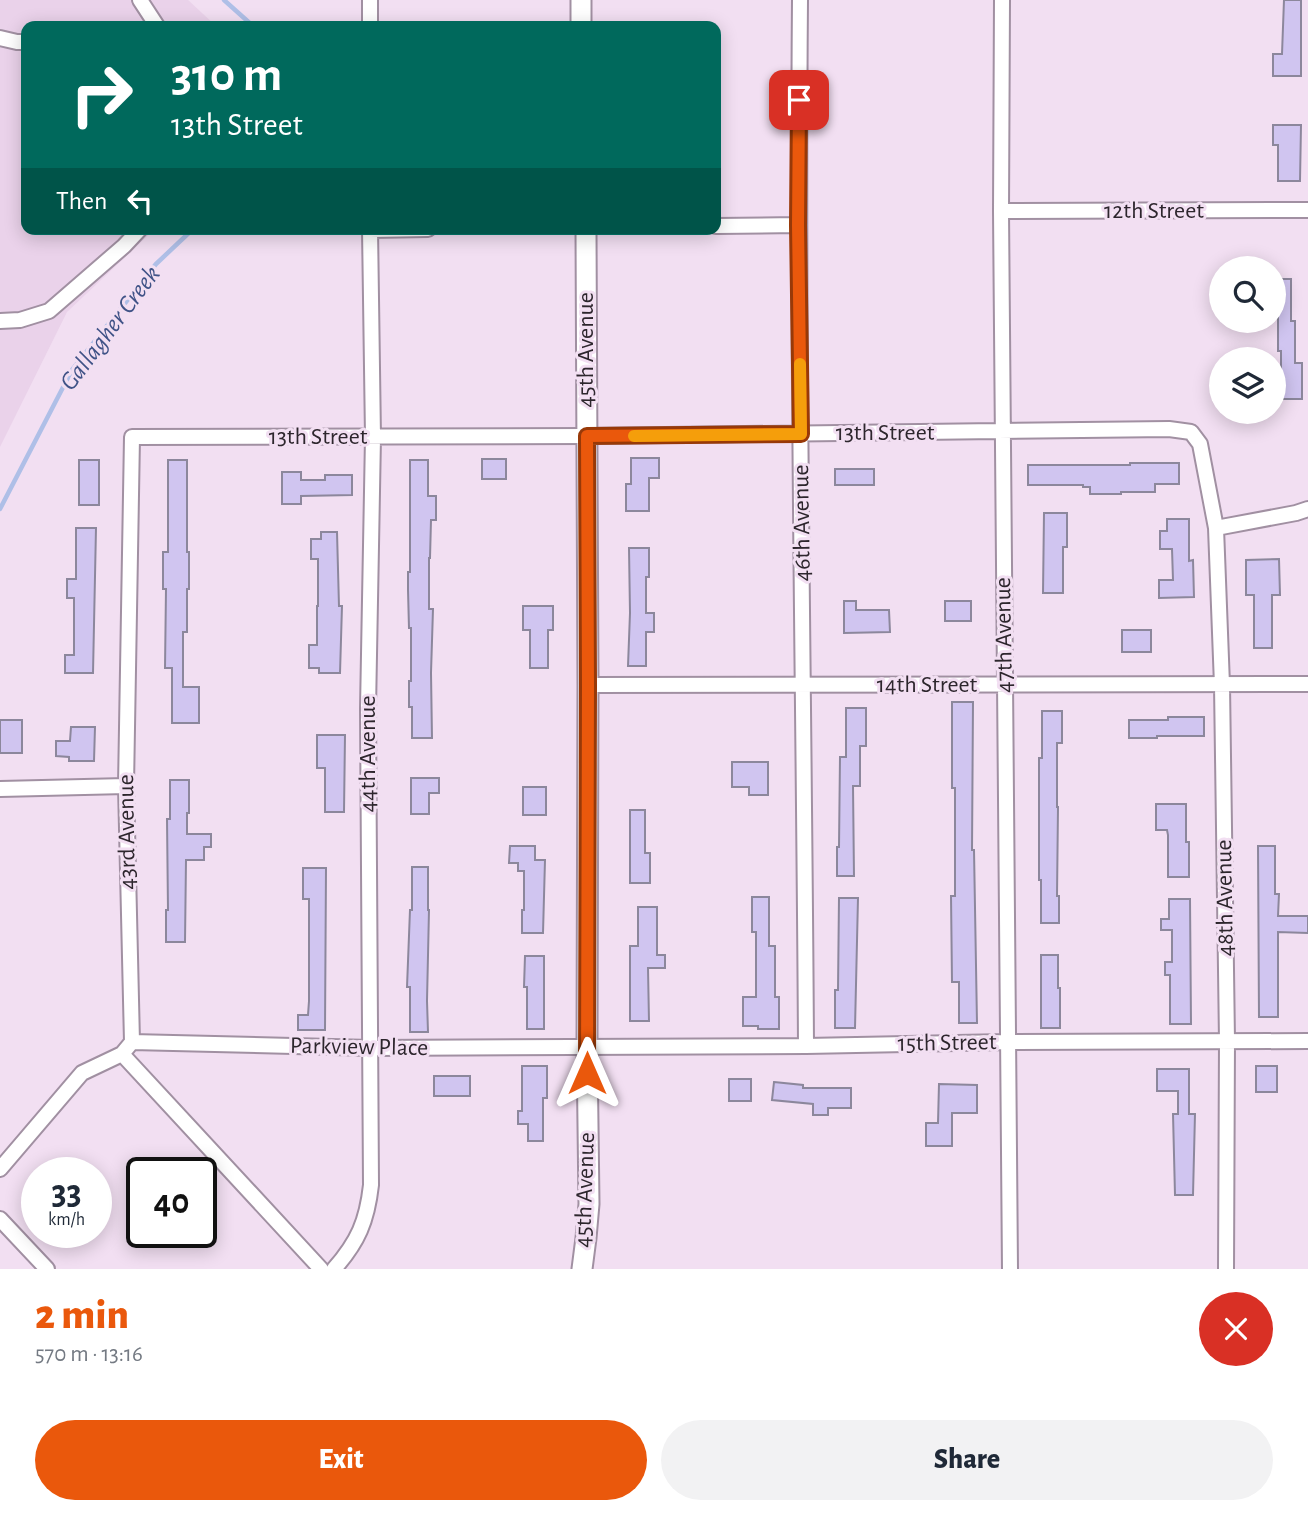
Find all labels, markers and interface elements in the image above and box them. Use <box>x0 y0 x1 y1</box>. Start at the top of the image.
icon: right <box>56 49 147 140</box>
text: 310 m <box>171 51 282 100</box>
pin <box>769 70 829 130</box>
icon: arrive <box>780 81 818 119</box>
text: 13th Street <box>171 109 303 141</box>
icon: left <box>121 182 159 220</box>
text: Then <box>56 188 107 214</box>
street label: 12th Street <box>1104 199 1204 223</box>
map controls <box>1209 256 1286 424</box>
button: search <box>1209 256 1286 333</box>
water label: Gallagher Creek <box>55 261 165 395</box>
street label: 45th Avenue <box>574 292 598 408</box>
button: layers <box>1209 347 1286 424</box>
street label: 13th Street <box>836 421 935 445</box>
street label: 13th Street <box>269 425 368 449</box>
street label: 46th Avenue <box>789 464 815 582</box>
street label: 47th Avenue <box>991 577 1017 693</box>
street label: 14th Street <box>877 673 978 697</box>
street label: 44th Avenue <box>356 695 380 813</box>
street label: 43rd Avenue <box>114 774 140 890</box>
street label: 48th Avenue <box>1212 839 1238 957</box>
street label: 15th Street <box>897 1030 997 1056</box>
street label: Parkview Place <box>290 1034 428 1060</box>
position arrow <box>550 1036 624 1110</box>
street label: 45th Avenue <box>571 1132 599 1248</box>
speed limit sign: 40 <box>126 1157 217 1248</box>
text: 33 <box>51 1176 82 1211</box>
text: km/h <box>48 1211 85 1229</box>
button: close <box>1199 1292 1273 1366</box>
text: 2 min <box>35 1294 129 1336</box>
text: 570 m · 13:16 <box>35 1343 143 1366</box>
button: Exit <box>35 1420 647 1500</box>
button: Share <box>661 1420 1273 1500</box>

